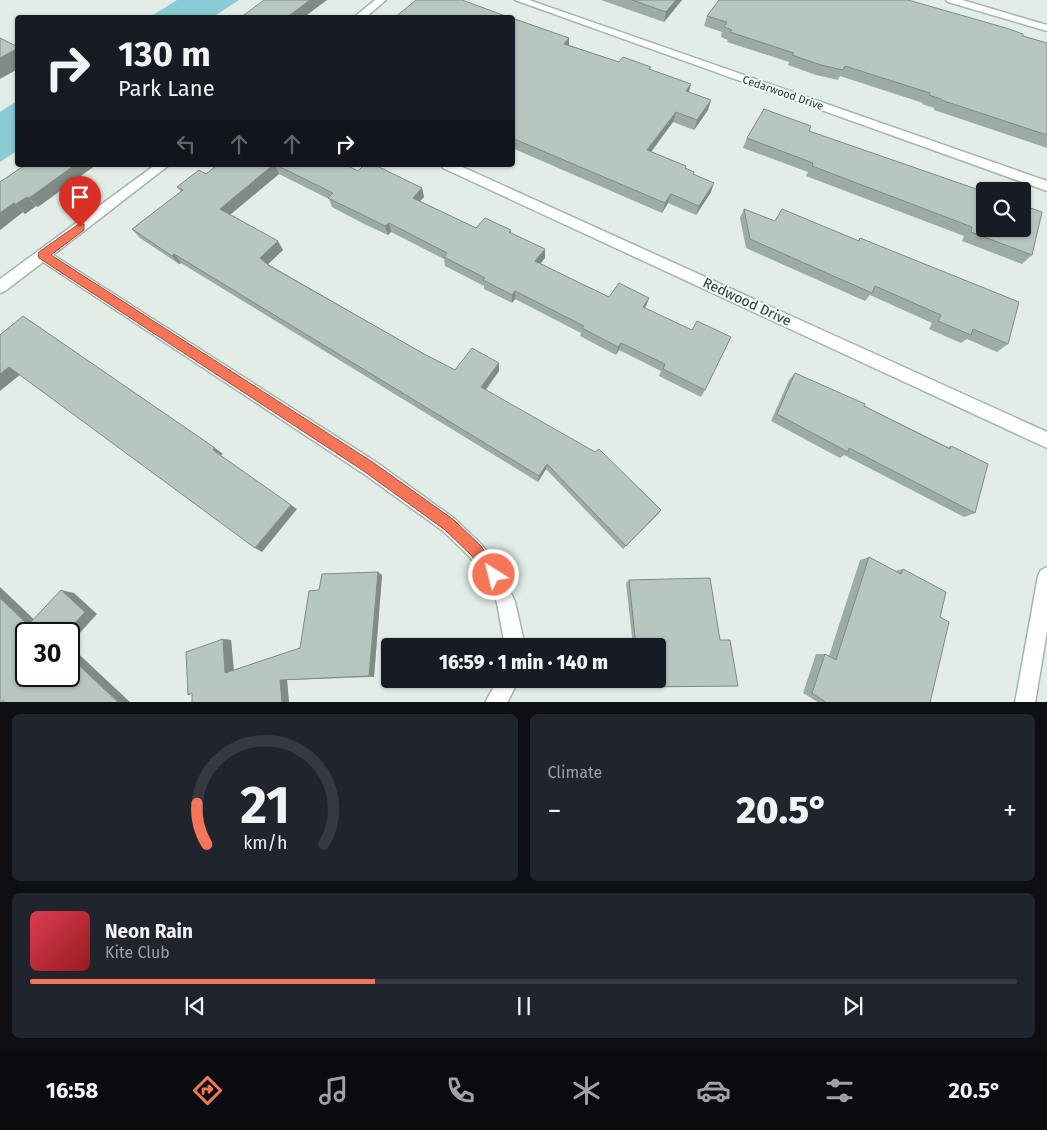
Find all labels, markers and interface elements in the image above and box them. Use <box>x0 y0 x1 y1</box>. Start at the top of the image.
text: 130 m <box>118 33 211 75</box>
icon: right <box>35 35 100 100</box>
street label: Cedarwood Drive <box>741 73 825 113</box>
text: Park Lane <box>118 75 215 102</box>
icon: left <box>172 130 200 158</box>
icon: ahead <box>225 130 253 158</box>
icon: ahead <box>278 130 306 158</box>
icon: right <box>331 130 359 158</box>
pin <box>59 176 101 227</box>
map controls <box>976 182 1031 237</box>
button: search <box>976 182 1031 237</box>
icon: arrive <box>66 183 94 211</box>
street label: Redwood Drive <box>700 274 794 330</box>
position arrow <box>467 548 519 600</box>
speed limit sign: 30 <box>15 622 80 687</box>
text: 16:59 · 1 min · 140 m <box>439 651 608 674</box>
text: Climate <box>548 763 602 782</box>
text: 21 <box>240 774 290 837</box>
text: 20.5° <box>736 787 828 833</box>
text: − <box>548 794 562 827</box>
text: + <box>1003 794 1017 827</box>
text: km/h <box>243 832 287 854</box>
text: Neon Rain <box>105 920 193 943</box>
text: Kite Club <box>105 943 170 962</box>
icon: previous <box>181 992 209 1020</box>
icon: pause <box>510 992 538 1020</box>
icon: next <box>839 992 867 1020</box>
icon: directions <box>190 1073 225 1108</box>
icon: music <box>316 1073 351 1108</box>
icon: phone <box>443 1073 478 1108</box>
icon: climate <box>569 1073 604 1108</box>
icon: car <box>696 1073 731 1108</box>
icon: filters <box>822 1073 857 1108</box>
text: 16:58 <box>46 1077 98 1104</box>
text: 20.5° <box>948 1077 1001 1104</box>

